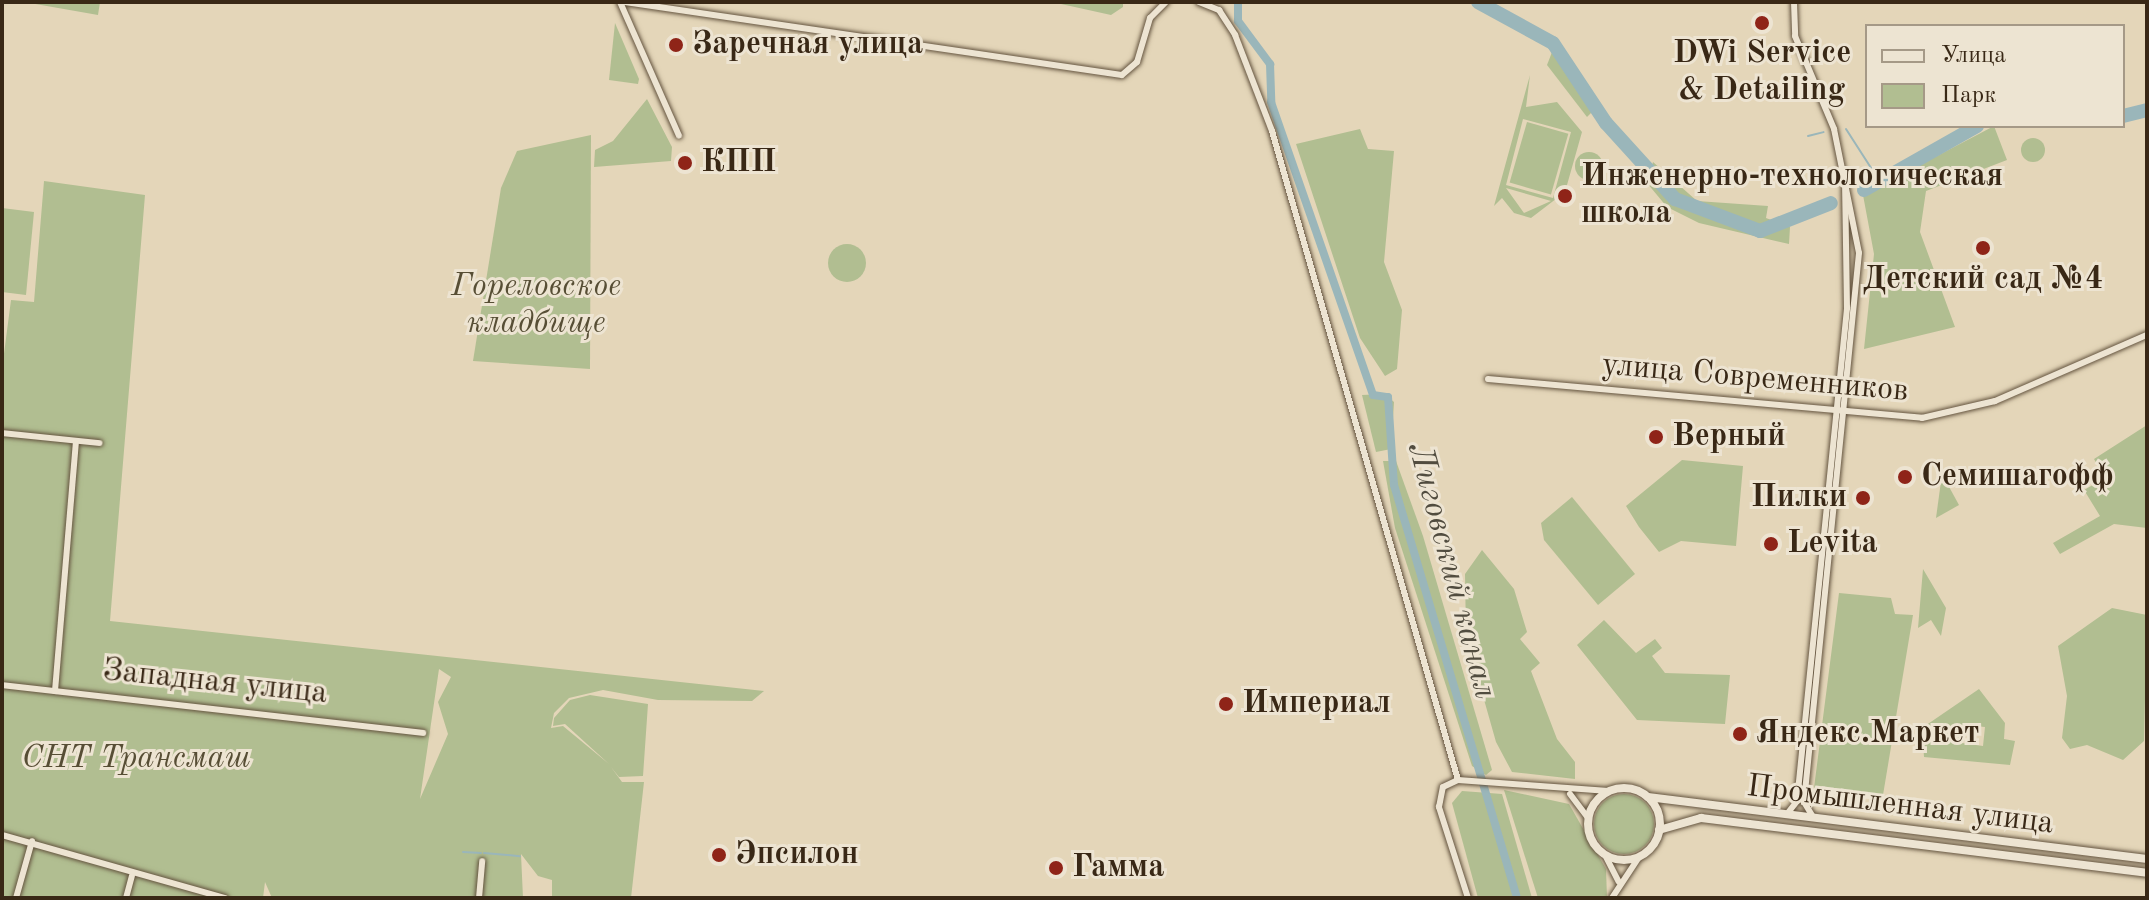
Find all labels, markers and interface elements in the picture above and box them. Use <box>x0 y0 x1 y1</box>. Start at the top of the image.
marker: DWi Service & Detailing <box>1753 14 1771 32</box>
legend <box>1865 24 2125 128</box>
place label: Заречная улица <box>692 26 923 64</box>
marker: Заречная улица <box>667 36 685 54</box>
place label: DWi Service & Detailing <box>1673 36 1851 111</box>
text: Улица <box>1941 44 2006 68</box>
text: Парк <box>1941 84 1996 108</box>
place label: КПП <box>701 144 777 182</box>
marker: КПП <box>676 154 694 172</box>
place label: Инженерно-технологическая школа <box>1581 159 2003 234</box>
marker: Инженерно-технологическая школа <box>1556 187 1574 205</box>
marker: Детский сад №4 <box>1974 239 1992 257</box>
place label: Детский сад №4 <box>1862 261 2104 299</box>
park label: Гореловское кладбище <box>451 269 621 344</box>
street label: улица Современников <box>1600 346 1910 412</box>
place label: Верный <box>1672 418 1786 456</box>
marker: Верный <box>1647 428 1665 446</box>
water label: Лиговский канал <box>1397 438 1505 704</box>
place label: Семишагофф <box>1921 458 2114 496</box>
marker: Семишагофф <box>1896 468 1914 486</box>
place label: Пилки <box>1751 479 1847 517</box>
marker: Пилки <box>1854 489 1872 507</box>
place label: Levita <box>1787 525 1878 563</box>
marker: Levita <box>1762 535 1780 553</box>
street label: Западная улица <box>101 652 329 714</box>
place label: Империал <box>1242 685 1391 723</box>
marker: Империал <box>1217 695 1235 713</box>
place label: Яндекс.Маркет <box>1756 715 1980 753</box>
marker: Яндекс.Маркет <box>1731 725 1749 743</box>
park label: СНТ Трансмаш <box>22 740 250 778</box>
street label: Промышленная улица <box>1744 768 2056 844</box>
place label: Эпсилон <box>735 836 859 874</box>
marker: Эпсилон <box>710 846 728 864</box>
place label: Гамма <box>1072 849 1164 887</box>
marker: Гамма <box>1047 859 1065 877</box>

